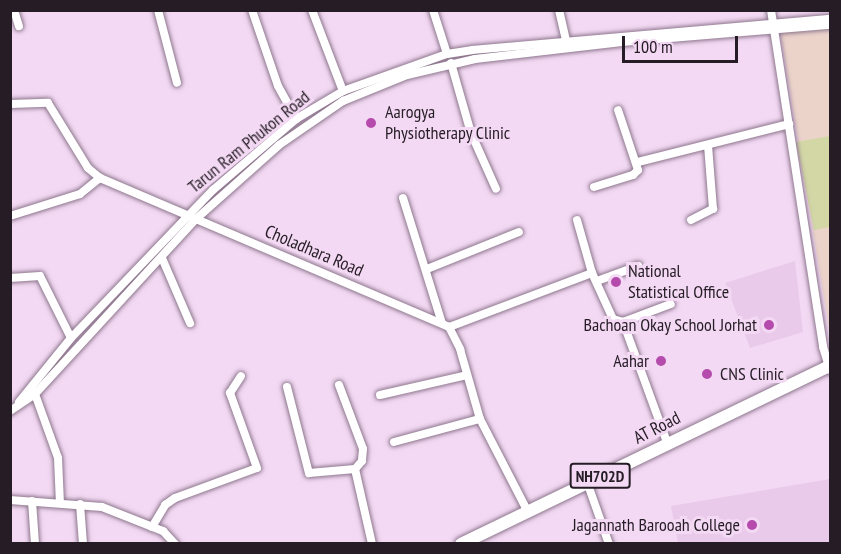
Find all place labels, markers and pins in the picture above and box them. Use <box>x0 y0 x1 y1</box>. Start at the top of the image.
place label: Aarogya Physiotherapy Clinic <box>385 102 511 144</box>
marker: Aarogya Physiotherapy Clinic <box>362 114 380 132</box>
place label: National Statistical Office <box>628 261 729 304</box>
marker: National Statistical Office <box>609 275 623 289</box>
place label: Bachoan Okay School Jorhat <box>583 314 757 336</box>
marker: Bachoan Okay School Jorhat <box>762 318 776 332</box>
place label: Aahar <box>613 350 649 372</box>
marker: Aahar <box>654 354 668 368</box>
place label: CNS Clinic <box>720 363 784 385</box>
marker: CNS Clinic <box>698 365 716 383</box>
place label: Jagannath Barooah College <box>572 514 740 536</box>
marker: Jagannath Barooah College <box>745 518 759 532</box>

